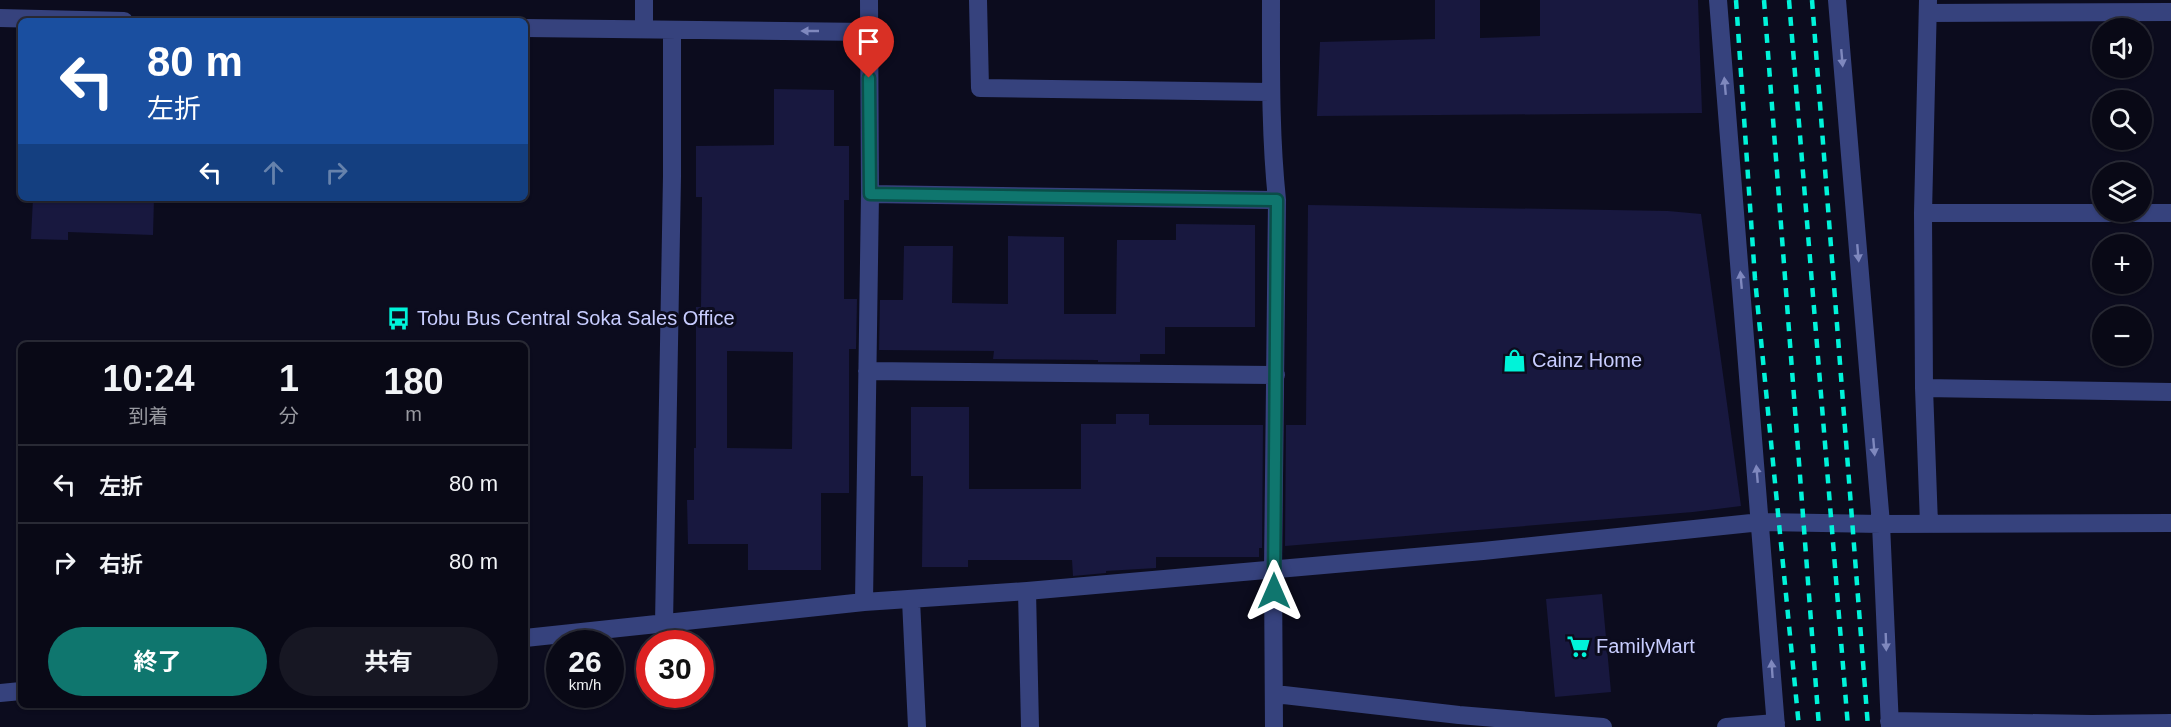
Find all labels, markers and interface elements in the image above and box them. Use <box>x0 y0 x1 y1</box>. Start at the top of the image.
pin <box>843 16 894 78</box>
map controls <box>2092 18 2152 366</box>
button: sound <box>2092 18 2152 78</box>
icon: arrive <box>852 25 885 58</box>
one-way arrow <box>801 26 820 36</box>
text: 80 m <box>147 38 243 85</box>
icon: left <box>48 42 126 120</box>
one-way arrow <box>1837 49 1847 68</box>
one-way arrow <box>1720 76 1730 95</box>
button: search <box>2092 90 2152 150</box>
text: 左折 <box>147 94 201 124</box>
icon: left <box>194 156 227 189</box>
icon: ahead <box>257 156 290 189</box>
icon: right <box>320 156 353 189</box>
button: layers <box>2092 162 2152 222</box>
button: + <box>2092 234 2152 294</box>
one-way arrow <box>1853 243 1863 262</box>
one-way arrow <box>1736 270 1746 289</box>
bus stop icon: Tobu Bus Central Soka Sales Office <box>386 305 412 331</box>
button: − <box>2092 306 2152 366</box>
place label: Tobu Bus Central Soka Sales Office <box>417 307 735 329</box>
shop icon: Cainz Home <box>1501 347 1527 373</box>
place label: Cainz Home <box>1532 349 1642 371</box>
text: 10:24 <box>102 358 195 399</box>
text: 1 <box>279 358 299 399</box>
text: 180 <box>383 361 444 402</box>
text: m <box>405 403 422 425</box>
text: 到着 <box>128 405 168 427</box>
text: 分 <box>279 405 299 427</box>
one-way arrow <box>1870 437 1879 456</box>
one-way arrow <box>1752 465 1762 484</box>
icon: left <box>48 468 81 501</box>
text: 80 m <box>449 471 498 496</box>
text: 左折 <box>99 474 143 499</box>
icon: right <box>48 546 81 579</box>
text: 80 m <box>449 549 498 574</box>
text: 右折 <box>99 552 143 577</box>
position arrow <box>1242 559 1306 623</box>
button: 終了 <box>48 627 267 696</box>
button: 共有 <box>279 627 498 696</box>
speed limit sign: 30 <box>636 630 714 708</box>
one-way arrow <box>1881 632 1890 651</box>
supermarket icon: FamilyMart <box>1565 633 1591 659</box>
place label: FamilyMart <box>1596 635 1695 657</box>
text: 26 <box>568 645 602 678</box>
one-way arrow <box>1767 659 1777 678</box>
text: km/h <box>569 676 601 693</box>

